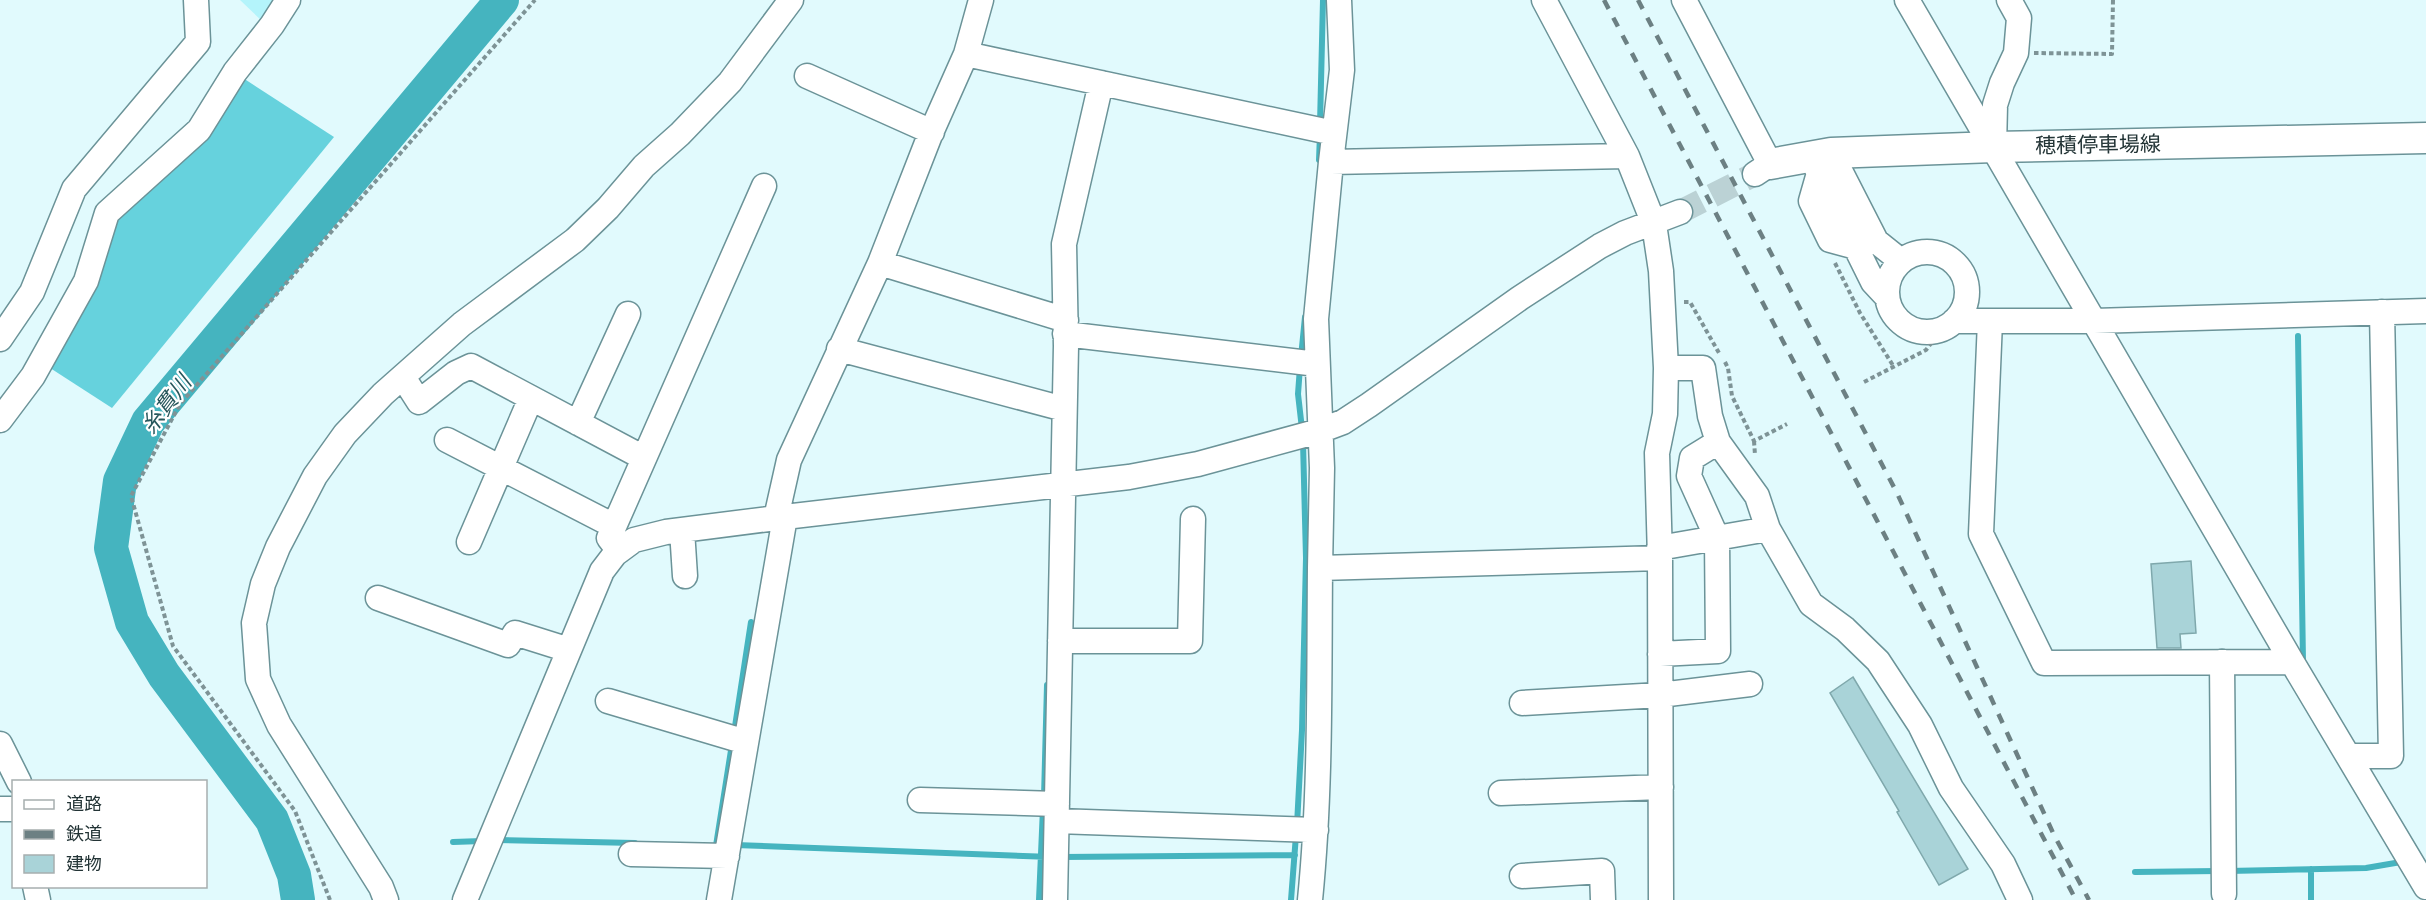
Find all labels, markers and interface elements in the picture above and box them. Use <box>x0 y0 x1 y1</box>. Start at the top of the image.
street label: 穂積停車場線 <box>2035 132 2161 158</box>
water label: 糸貫川 <box>137 369 197 438</box>
legend <box>12 780 207 888</box>
text: 道路 <box>66 793 102 814</box>
text: 鉄道 <box>66 823 102 844</box>
text: 建物 <box>66 853 102 874</box>

